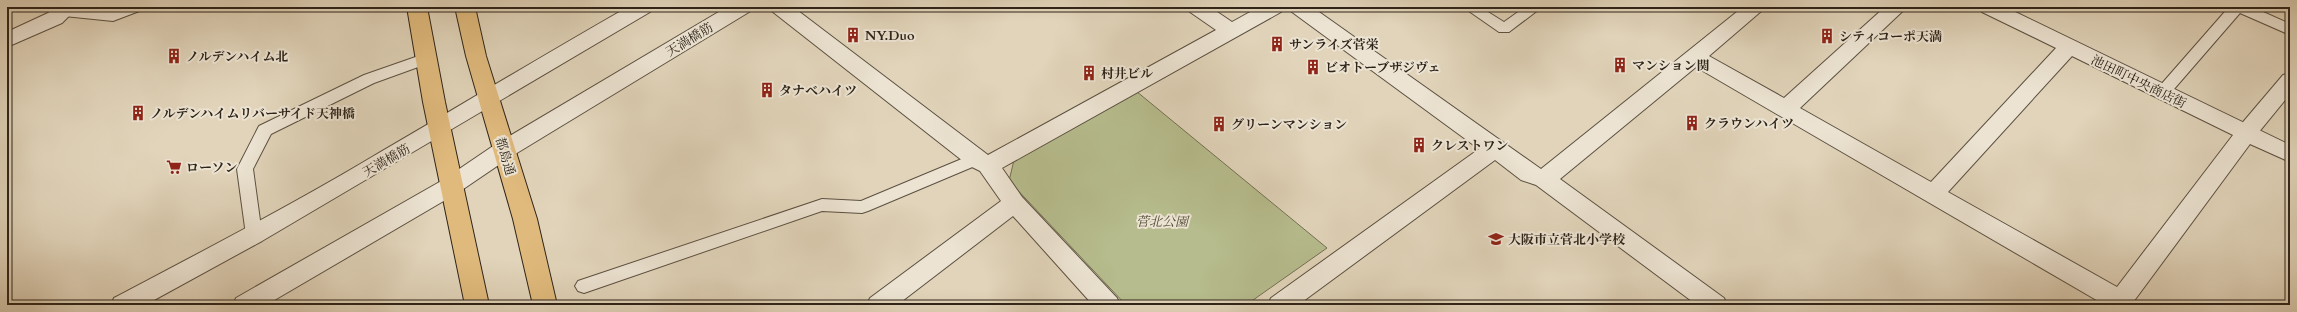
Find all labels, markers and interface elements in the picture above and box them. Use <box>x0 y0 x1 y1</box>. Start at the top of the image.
street label: 天満橋筋 <box>663 19 716 61</box>
building icon: NY.Duo <box>844 26 862 44</box>
place label: NY.Duo <box>865 27 915 45</box>
building icon: シティコーポ天満 <box>1818 27 1836 45</box>
place label: シティコーポ天満 <box>1839 28 1942 46</box>
building icon: サンライズ菅栄 <box>1268 35 1286 53</box>
place label: サンライズ菅栄 <box>1289 36 1379 54</box>
building icon: ノルデンハイム北 <box>165 47 183 65</box>
place label: ノルデンハイム北 <box>186 48 288 66</box>
street label: 池田町中央商店街 <box>2088 51 2189 113</box>
building icon: マンション関 <box>1611 56 1629 74</box>
place label: マンション関 <box>1632 57 1709 75</box>
building icon: ビオトーブザジヴェ <box>1304 58 1322 76</box>
place label: ビオトーブザジヴェ <box>1325 59 1441 77</box>
building icon: 村井ビル <box>1080 64 1098 82</box>
place label: 村井ビル <box>1101 65 1153 83</box>
building icon: タナベハイツ <box>758 81 776 99</box>
place label: タナベハイツ <box>779 82 857 100</box>
building icon: ノルデンハイムリバーサイド天神橋 <box>129 104 147 122</box>
place label: ノルデンハイムリバーサイド天神橋 <box>150 105 355 123</box>
building icon: クラウンハイツ <box>1683 114 1701 132</box>
building icon: グリーンマンション <box>1210 115 1228 133</box>
place label: クラウンハイツ <box>1704 115 1794 133</box>
place label: グリーンマンション <box>1231 116 1347 134</box>
street label: 都島通 <box>491 135 519 178</box>
building icon: クレストワン <box>1410 136 1428 154</box>
place label: クレストワン <box>1431 137 1509 155</box>
street label: 天満橋筋 <box>359 140 414 182</box>
supermarket icon: ローソン <box>165 158 183 176</box>
place label: ローソン <box>186 159 237 177</box>
park label: 菅北公園 <box>1136 213 1190 231</box>
school or university icon: 大阪市立菅北小学校 <box>1487 230 1505 248</box>
place label: 大阪市立菅北小学校 <box>1508 231 1626 249</box>

